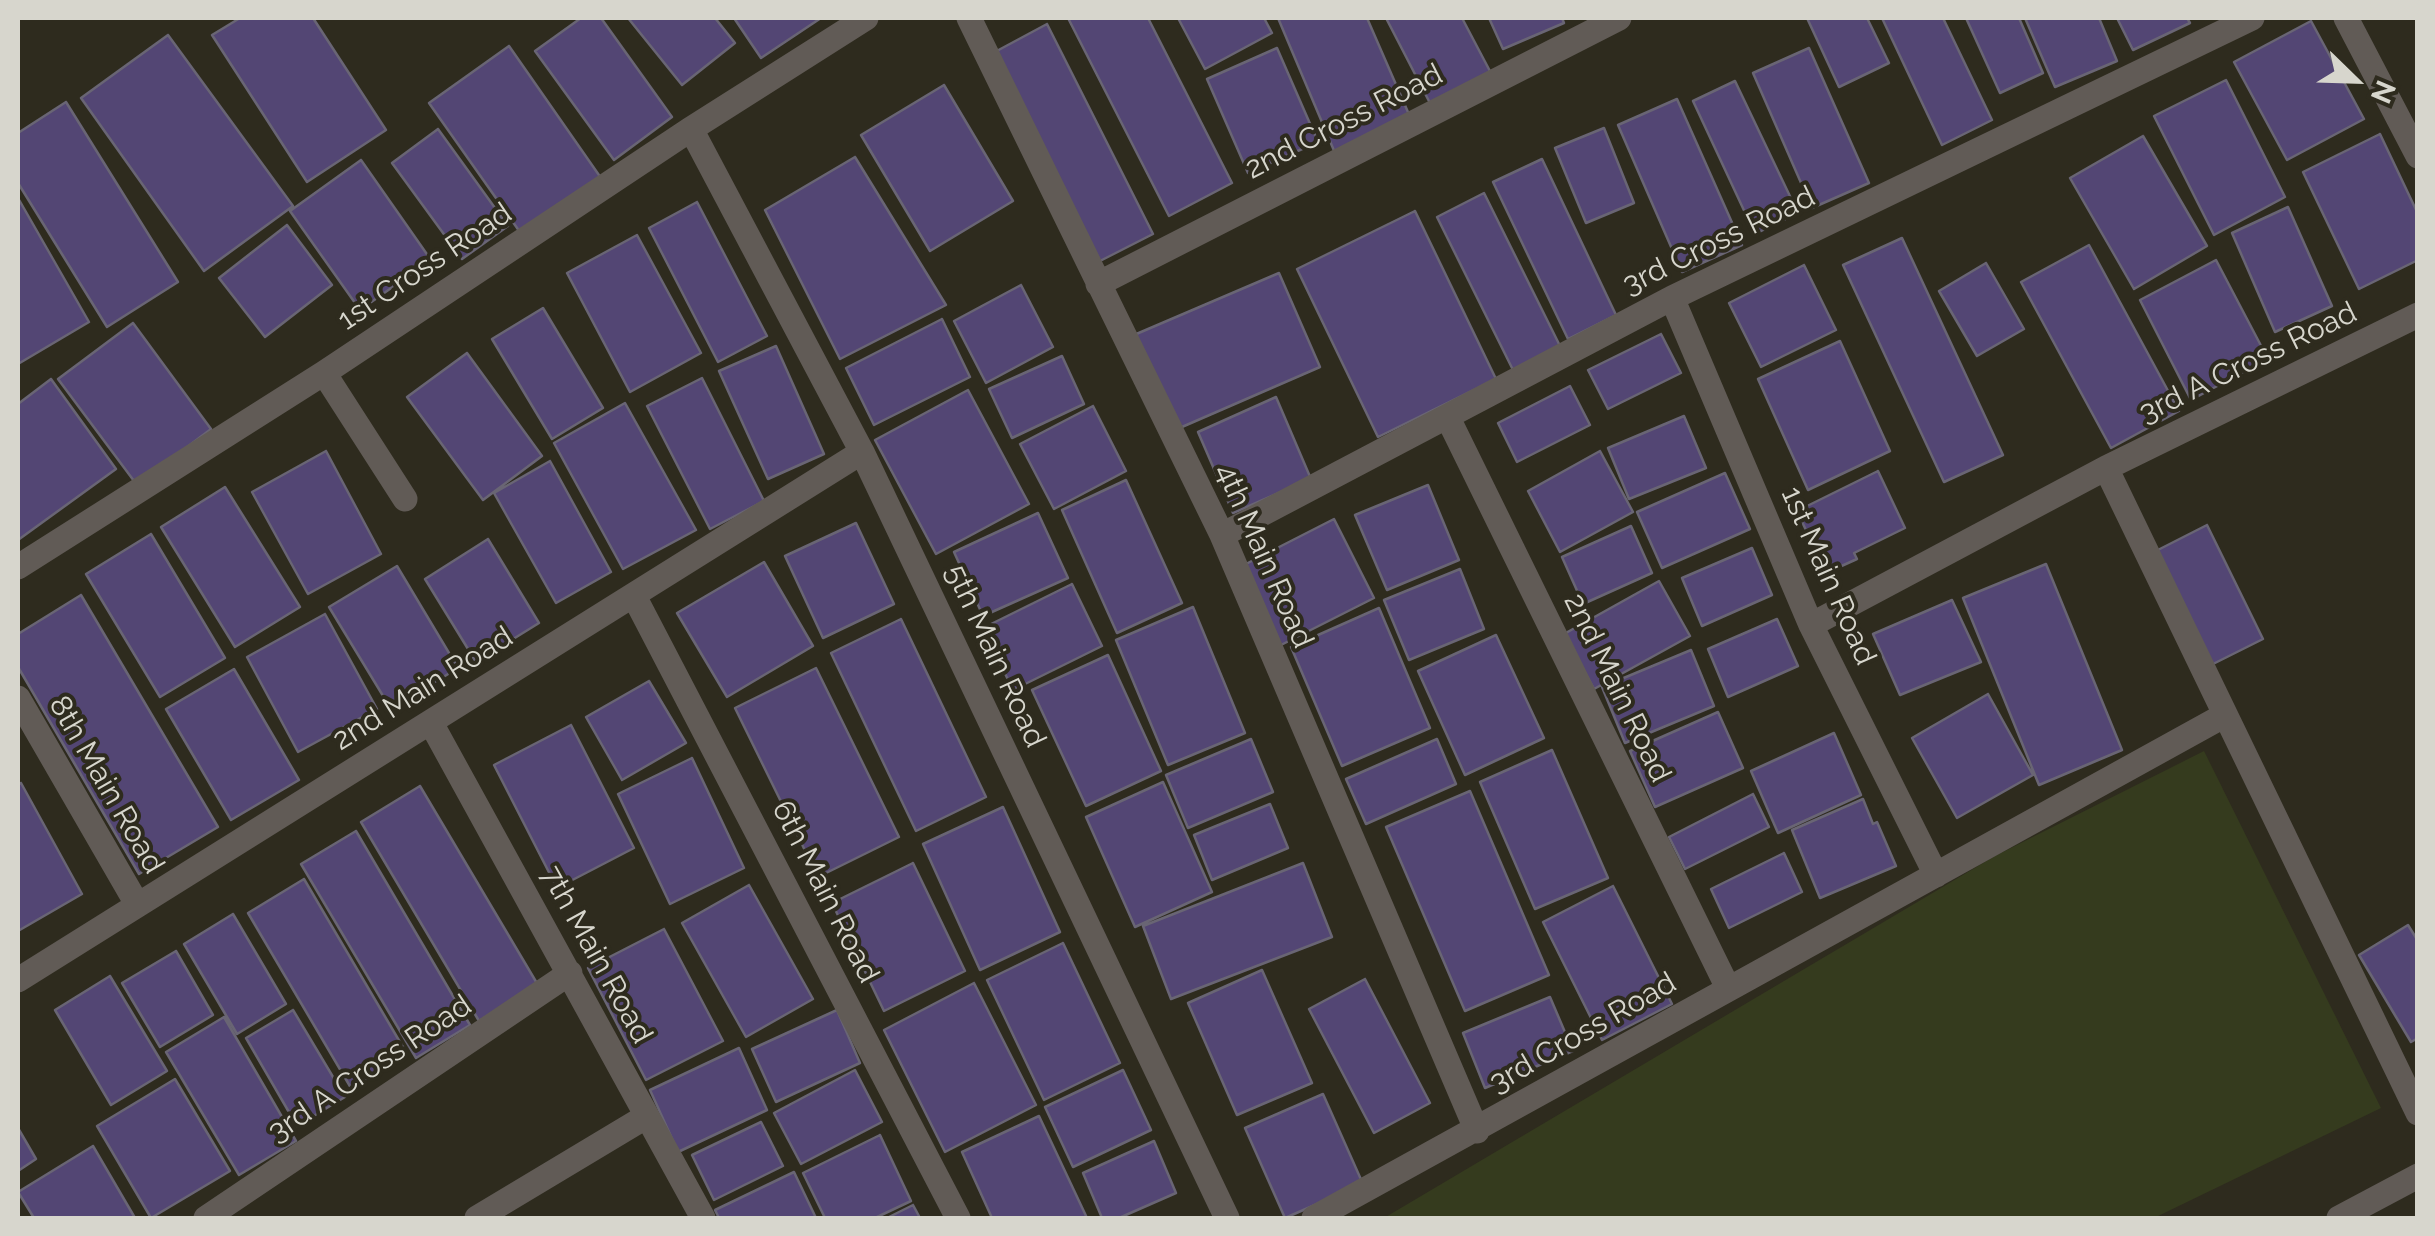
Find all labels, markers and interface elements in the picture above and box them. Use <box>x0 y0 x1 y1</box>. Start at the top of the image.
north arrow <box>2305 30 2405 130</box>
street label: 2nd Cross Road <box>1239 57 1449 187</box>
text: N <box>2364 76 2402 108</box>
street label: 3rd Cross Road <box>1617 179 1821 303</box>
street label: 1st Cross Road <box>331 196 519 338</box>
street label: 3rd A Cross Road <box>2133 295 2363 431</box>
street label: 4th Main Road <box>1207 458 1321 654</box>
street label: 1st Main Road <box>1773 481 1883 671</box>
street label: 5th Main Road <box>937 559 1053 753</box>
street label: 2nd Main Road <box>1556 588 1678 788</box>
street label: 2nd Main Road <box>326 619 520 759</box>
street label: 8th Main Road <box>41 690 171 880</box>
street label: 6th Main Road <box>764 795 886 989</box>
street label: 7th Main Road <box>532 860 660 1050</box>
street label: 3rd Cross Road <box>1483 965 1683 1101</box>
street label: 3rd A Cross Road <box>262 988 478 1150</box>

